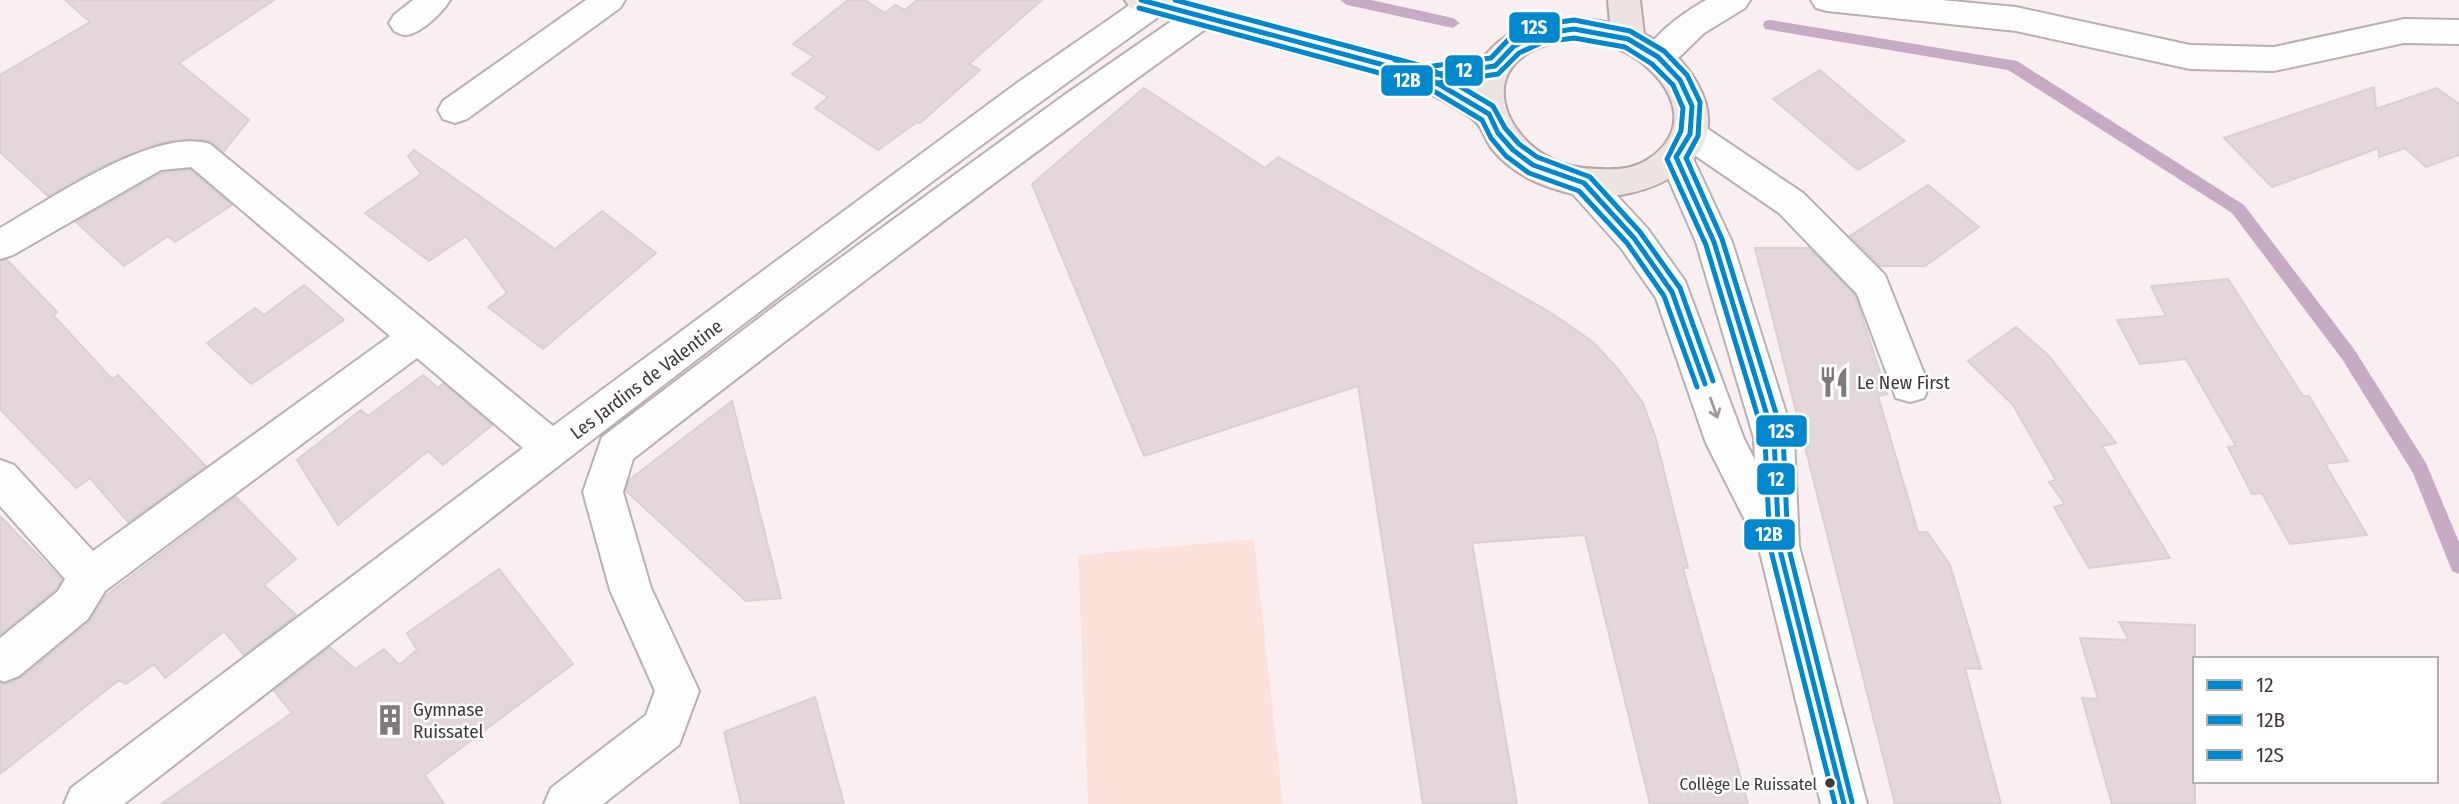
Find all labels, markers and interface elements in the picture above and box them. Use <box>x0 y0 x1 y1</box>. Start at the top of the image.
line badge: 12S <box>1508 11 1561 44</box>
text: 12S <box>1521 16 1547 39</box>
line badge: 12 <box>1444 54 1484 87</box>
text: 12 <box>1456 59 1473 82</box>
line badge: 12B <box>1380 64 1434 97</box>
text: 12B <box>1393 69 1421 92</box>
street label: Les Jardins de Valentine <box>566 315 727 444</box>
restaurant icon: Le New First <box>1817 365 1851 399</box>
place label: Le New First <box>1857 371 1951 394</box>
one-way arrow <box>1709 397 1721 419</box>
line badge: 12S <box>1755 414 1808 448</box>
text: 12S <box>1768 420 1794 443</box>
line badge: 12 <box>1756 462 1796 496</box>
text: 12 <box>1768 468 1785 491</box>
line badge: 12B <box>1743 518 1796 551</box>
text: 12B <box>1755 523 1783 546</box>
legend <box>2193 657 2438 783</box>
text: 12 <box>2256 672 2273 698</box>
place label: Gymnase Ruissatel <box>413 698 484 743</box>
building icon: Gymnase Ruissatel <box>373 703 407 737</box>
text: 12B <box>2256 707 2285 733</box>
text: 12S <box>2256 742 2284 768</box>
place label: Collège Le Ruissatel <box>1680 774 1817 795</box>
marker: Collège Le Ruissatel <box>1823 776 1837 790</box>

